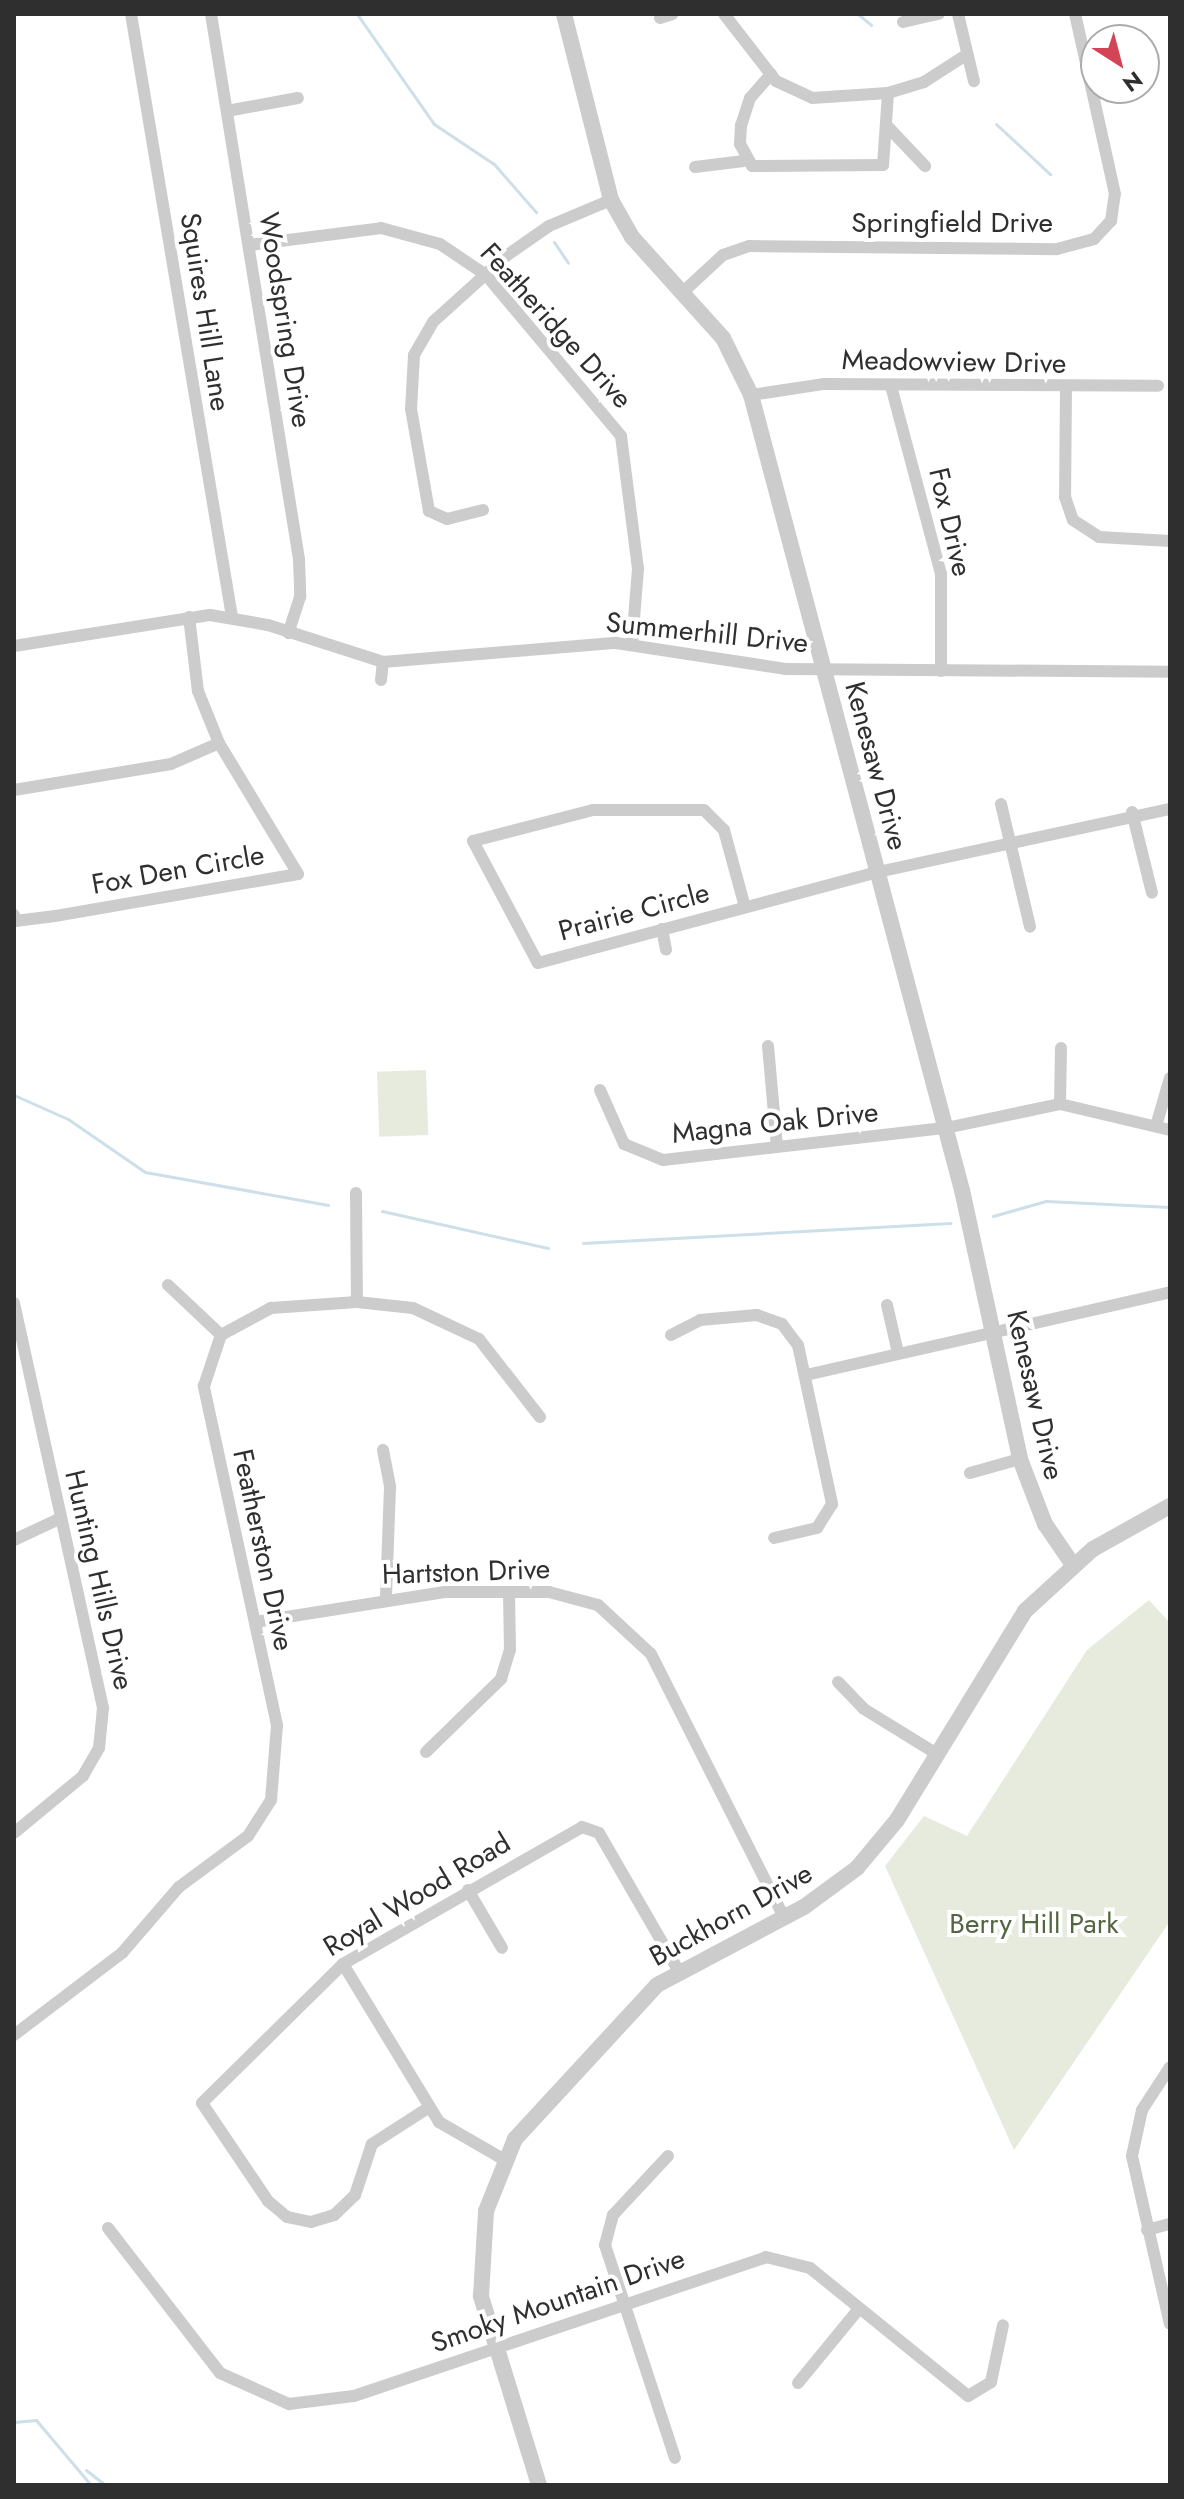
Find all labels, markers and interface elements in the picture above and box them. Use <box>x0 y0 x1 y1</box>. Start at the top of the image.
north arrow <box>1080 24 1160 104</box>
text: N <box>1116 64 1149 100</box>
street label: Springfield Drive <box>851 206 1053 240</box>
street label: Squires Hill Lane <box>173 210 237 414</box>
street label: Woodspring Drive <box>251 210 319 430</box>
street label: Featheridge Drive <box>473 236 639 416</box>
street label: Meadowview Drive <box>841 343 1067 381</box>
street label: Fox Drive <box>921 464 979 580</box>
street label: Summerhill Drive <box>604 606 810 660</box>
street label: Kenesaw Drive <box>837 678 915 854</box>
street label: Fox Den Circle <box>89 838 267 902</box>
street label: Prairie Circle <box>555 876 713 948</box>
street label: Magna Oak Drive <box>670 1095 880 1151</box>
street label: Kenesaw Drive <box>999 1307 1071 1483</box>
street label: Featherston Drive <box>225 1446 301 1654</box>
street label: Hunting Hills Drive <box>57 1467 141 1693</box>
street label: Hartston Drive <box>381 1552 551 1592</box>
street label: Royal Wood Road <box>317 1826 517 1964</box>
street label: Buckhorn Drive <box>644 1856 818 1974</box>
park label: Berry Hill Park <box>949 1907 1119 1941</box>
street label: Smoky Mountain Drive <box>427 2242 689 2360</box>

